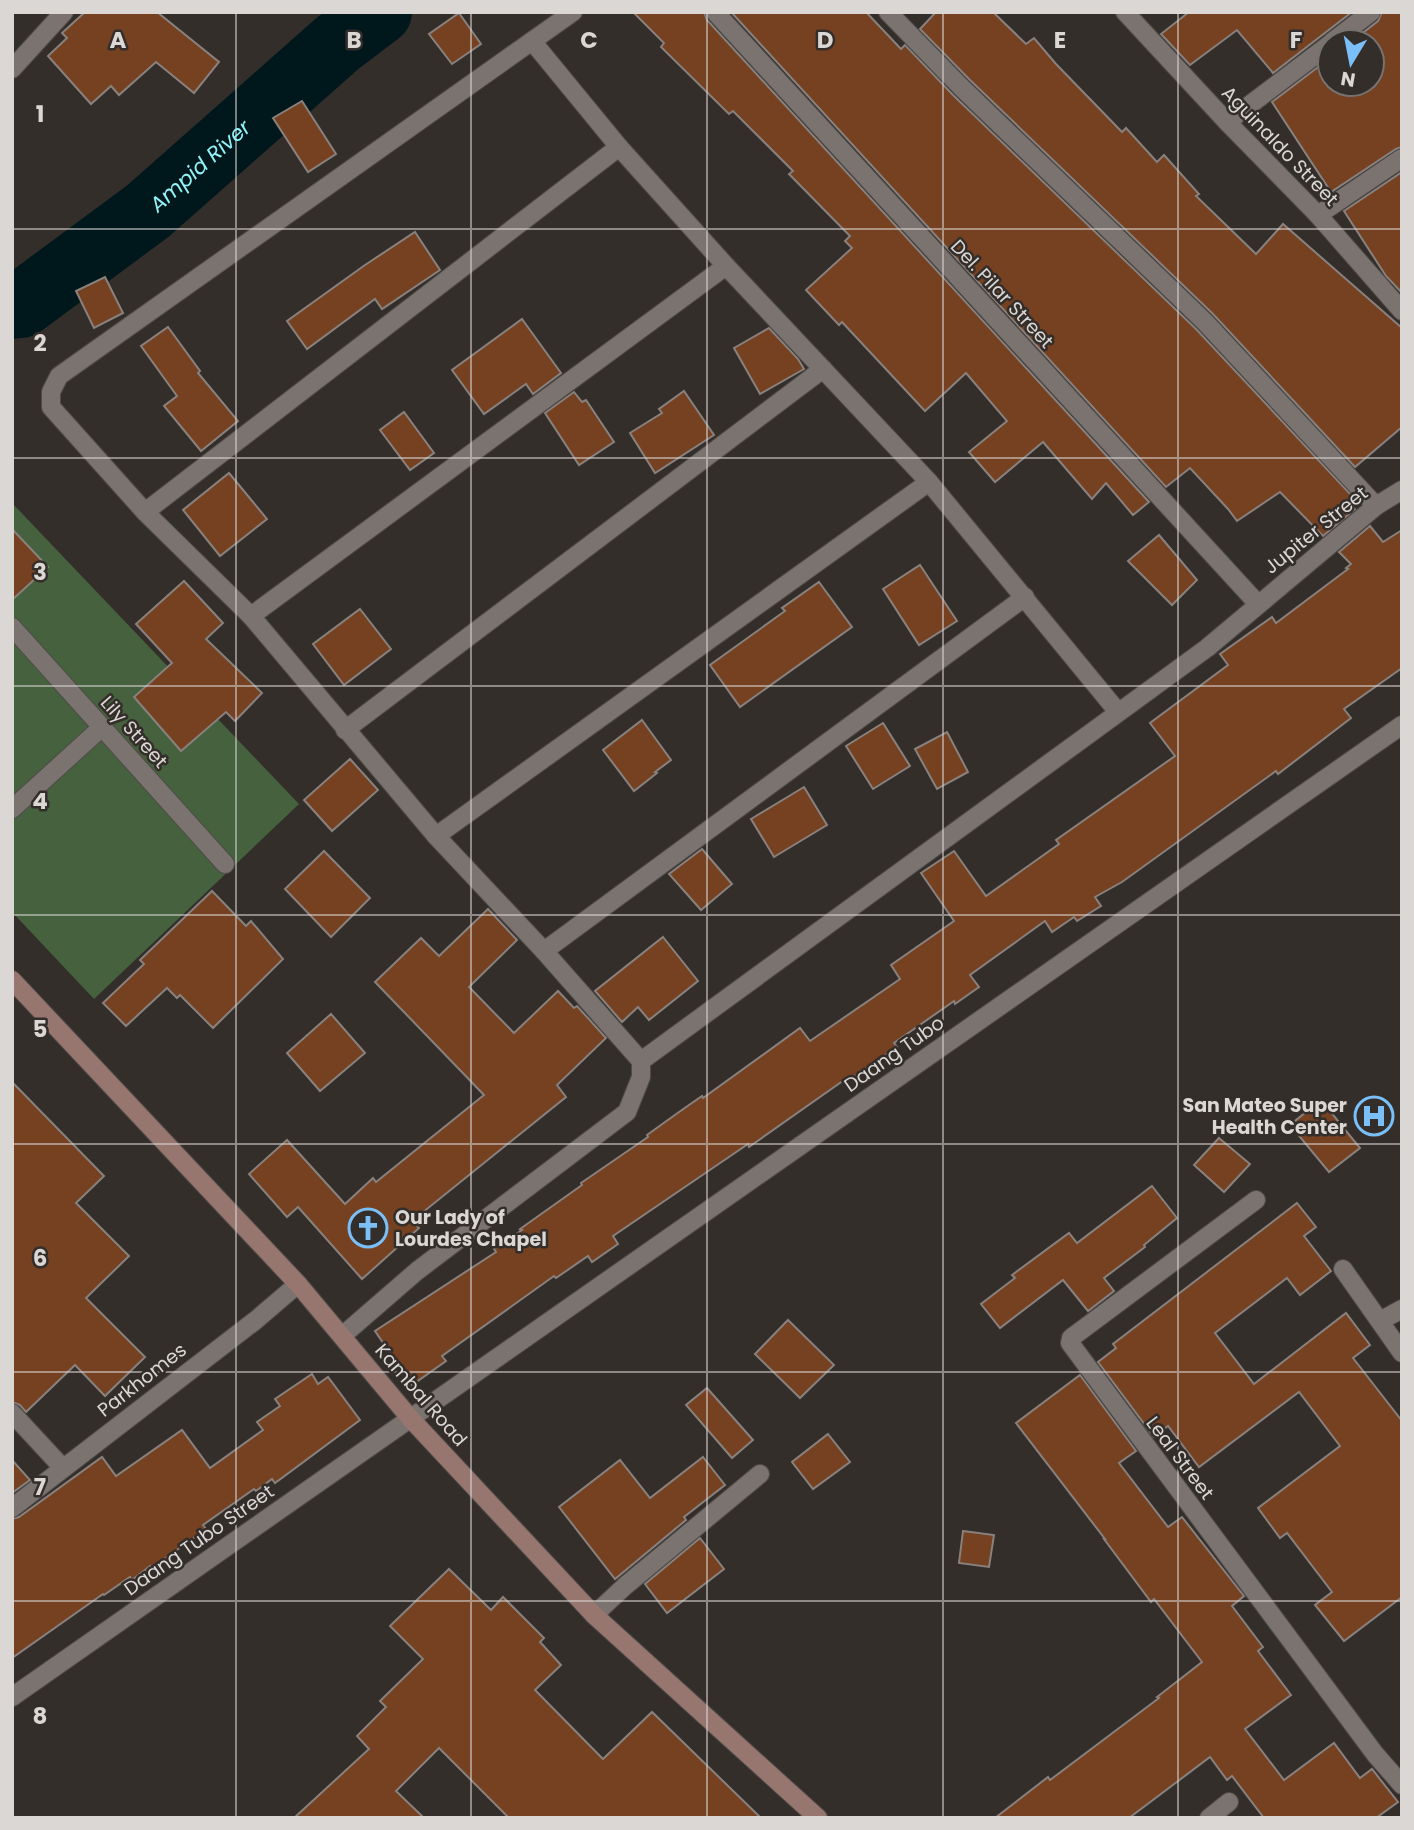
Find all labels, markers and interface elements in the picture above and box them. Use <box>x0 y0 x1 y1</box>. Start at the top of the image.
text: A <box>110 24 127 56</box>
text: B <box>346 24 362 56</box>
text: C <box>580 24 598 56</box>
text: D <box>817 24 833 56</box>
text: E <box>1054 24 1066 56</box>
text: F <box>1290 24 1302 56</box>
north arrow <box>1316 28 1386 98</box>
text: N <box>1339 65 1358 94</box>
street label: Aguinaldo Street <box>1215 80 1345 212</box>
text: 1 <box>36 98 44 130</box>
water label: Ampid River <box>142 112 257 219</box>
street label: Del. Pilar Street <box>944 234 1060 354</box>
text: 2 <box>33 327 47 359</box>
street label: Jupiter Street <box>1258 480 1374 580</box>
text: 3 <box>33 556 47 588</box>
street label: Lily Street <box>94 690 174 774</box>
text: 4 <box>32 785 48 817</box>
street label: Daang Tubo <box>838 1009 950 1099</box>
text: 5 <box>33 1013 47 1045</box>
place label: San Mateo Super Health Center <box>1182 1092 1347 1141</box>
hospital icon: San Mateo Super Health Center <box>1353 1095 1395 1137</box>
place label: Our Lady of Lourdes Chapel <box>395 1204 547 1253</box>
church icon: Our Lady of Lourdes Chapel <box>347 1207 389 1249</box>
text: 6 <box>33 1242 47 1274</box>
street label: Parkhomes <box>92 1337 192 1423</box>
street label: Kambal Road <box>369 1338 473 1452</box>
street label: Leal Street <box>1140 1411 1220 1505</box>
text: 7 <box>34 1471 46 1503</box>
street label: Daang Tubo Street <box>119 1478 279 1602</box>
text: 8 <box>33 1700 47 1732</box>

